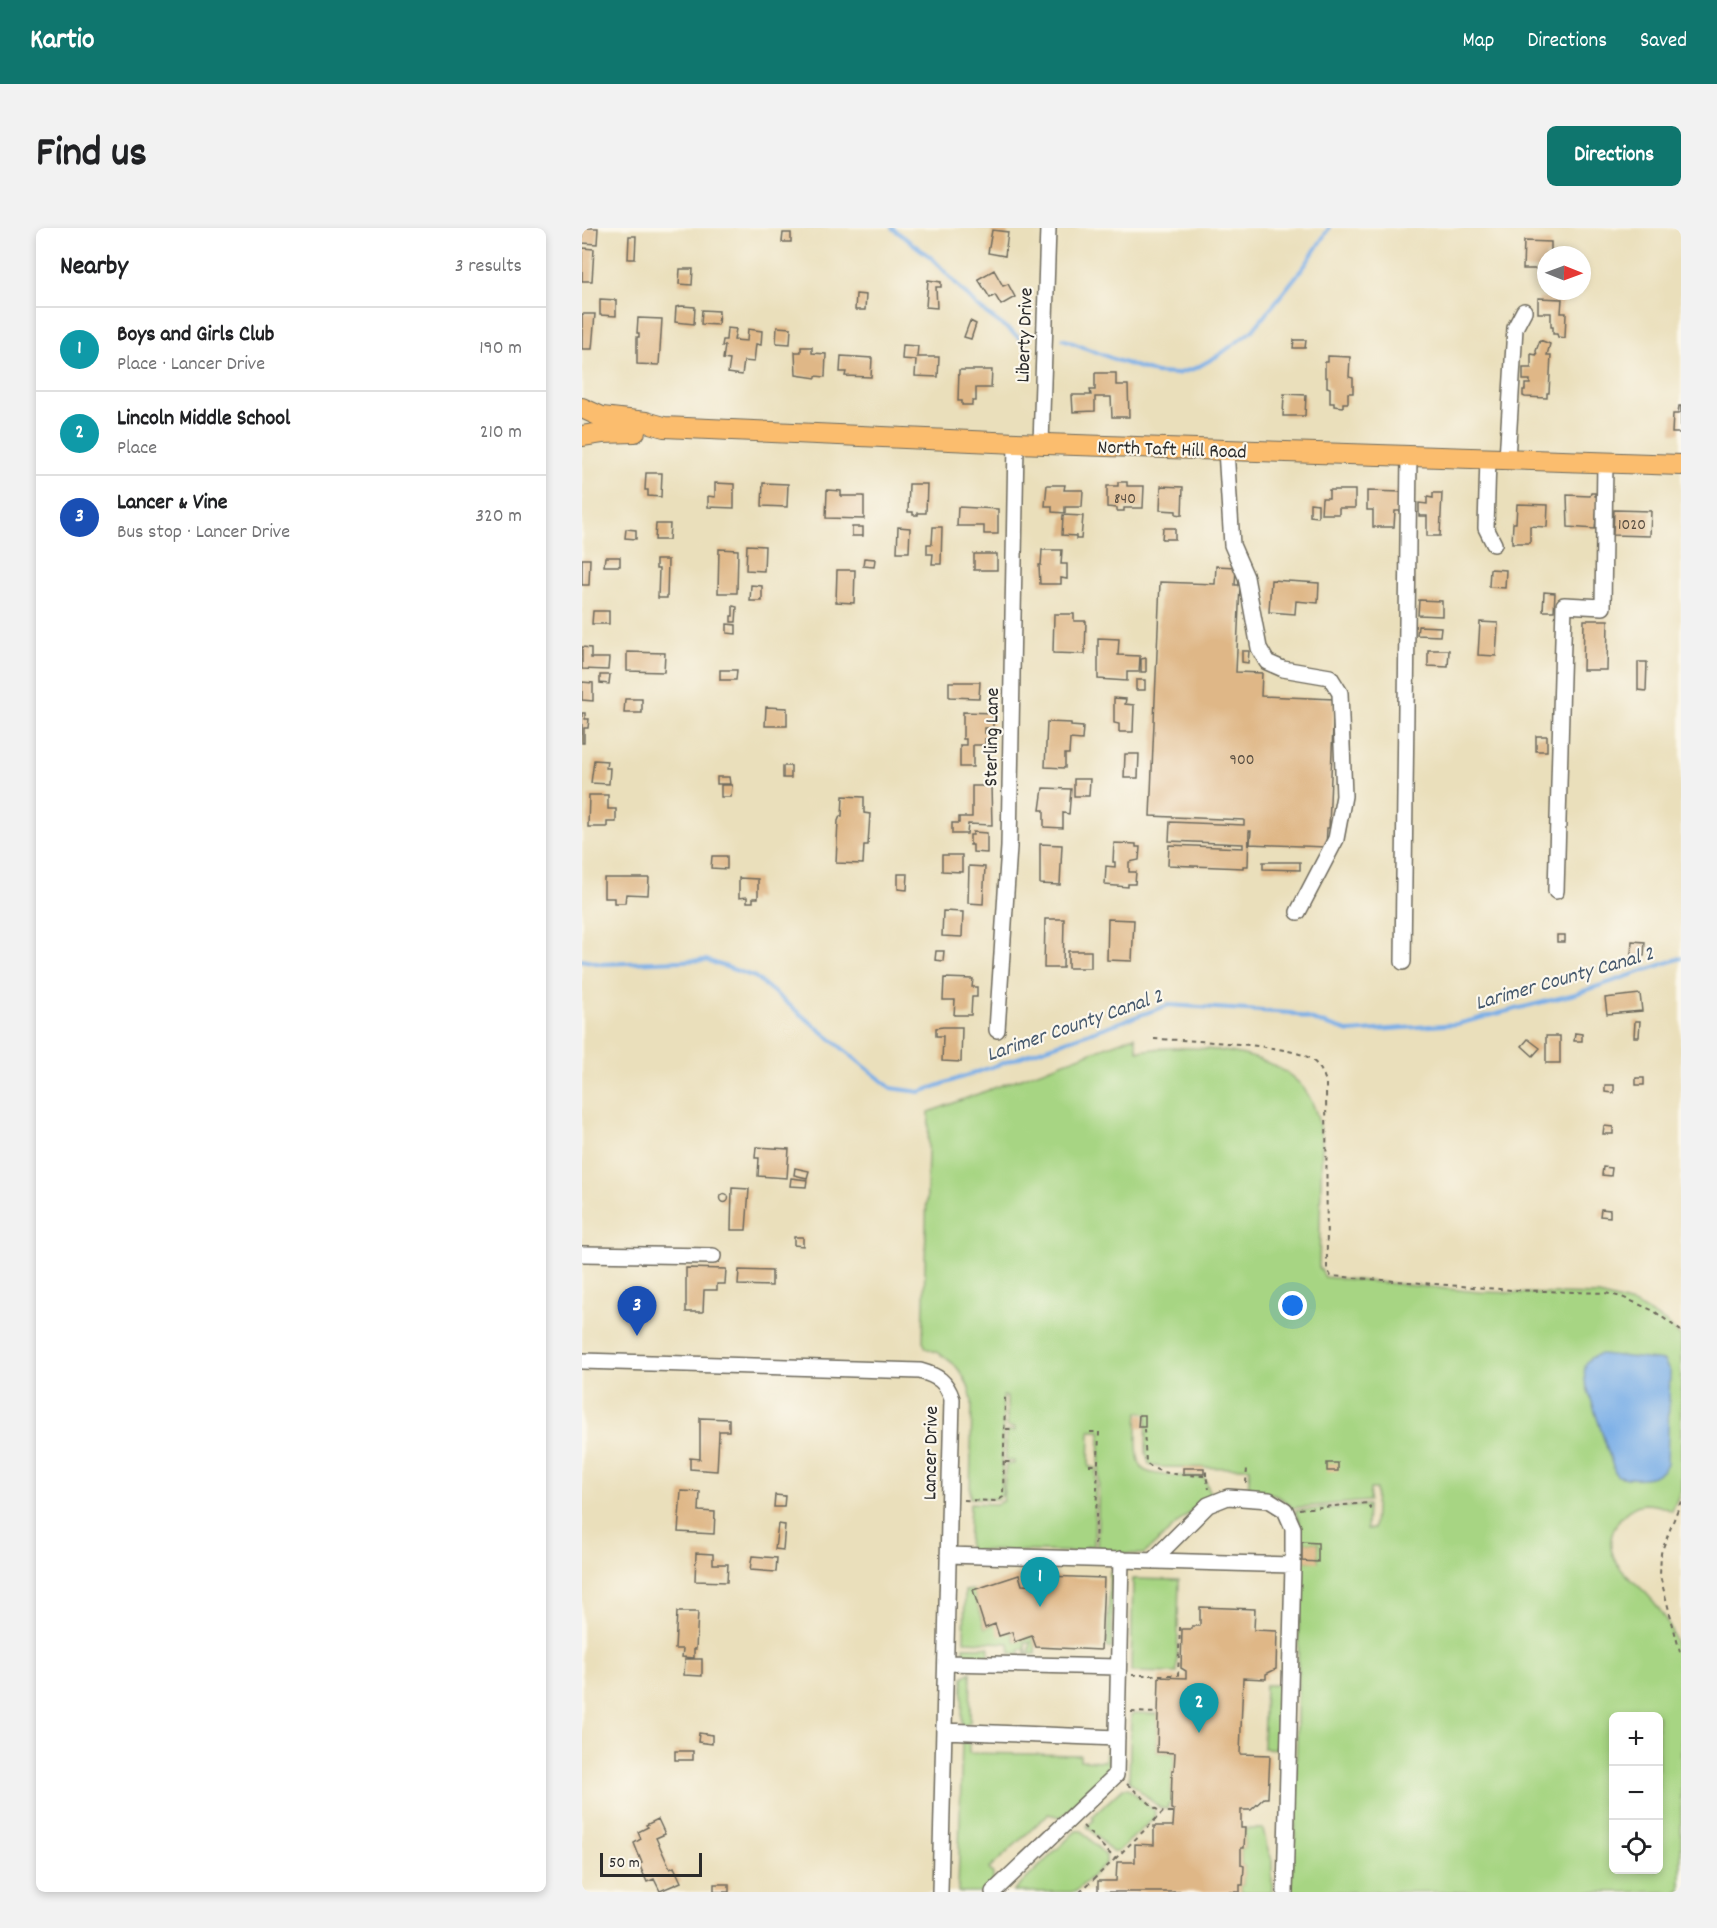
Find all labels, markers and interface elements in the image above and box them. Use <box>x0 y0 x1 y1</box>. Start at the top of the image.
text: Kartio <box>30 22 94 62</box>
text: Map <box>1463 27 1494 57</box>
text: Directions <box>1527 27 1607 57</box>
text: Saved <box>1640 27 1687 57</box>
text: Find us <box>36 126 147 186</box>
button: Directions <box>1547 126 1681 186</box>
north arrow <box>1537 246 1591 300</box>
text: Nearby <box>60 249 128 286</box>
text: 3 results <box>455 253 522 281</box>
street label: Liberty Drive <box>1010 287 1042 383</box>
text: Boys and Girls Club <box>117 320 274 351</box>
text: 1 <box>77 335 82 363</box>
text: 190 m <box>479 335 522 363</box>
text: Place · Lancer Drive <box>117 351 265 379</box>
text: Lincoln Middle School <box>117 404 290 435</box>
text: 2 <box>75 419 84 447</box>
text: 210 m <box>480 419 522 447</box>
street label: North Taft Hill Road <box>1097 434 1247 468</box>
text: Place <box>117 435 157 463</box>
text: Lancer & Vine <box>117 488 227 519</box>
house number: 840 <box>1114 488 1136 511</box>
text: 3 <box>75 503 84 531</box>
text: 320 m <box>475 503 522 531</box>
house number: 1020 <box>1618 514 1646 537</box>
text: Bus stop · Lancer Drive <box>117 519 290 547</box>
street label: Sterling Lane <box>978 687 1008 787</box>
house number: 900 <box>1230 749 1254 772</box>
water label: Larimer County Canal 2 <box>1472 940 1658 1020</box>
water label: Larimer County Canal 2 <box>983 982 1168 1071</box>
pin: 3 <box>618 1286 656 1336</box>
your location <box>1278 1291 1307 1320</box>
street label: Lancer Drive <box>917 1406 947 1500</box>
pin: 1 <box>1020 1558 1060 1607</box>
pin: 2 <box>1180 1684 1218 1733</box>
map controls <box>1609 1712 1663 1874</box>
button: + <box>1609 1712 1663 1766</box>
button: − <box>1609 1766 1663 1820</box>
button: locate <box>1609 1820 1663 1874</box>
scale bar <box>600 1850 702 1878</box>
text: 50 m <box>609 1852 640 1875</box>

